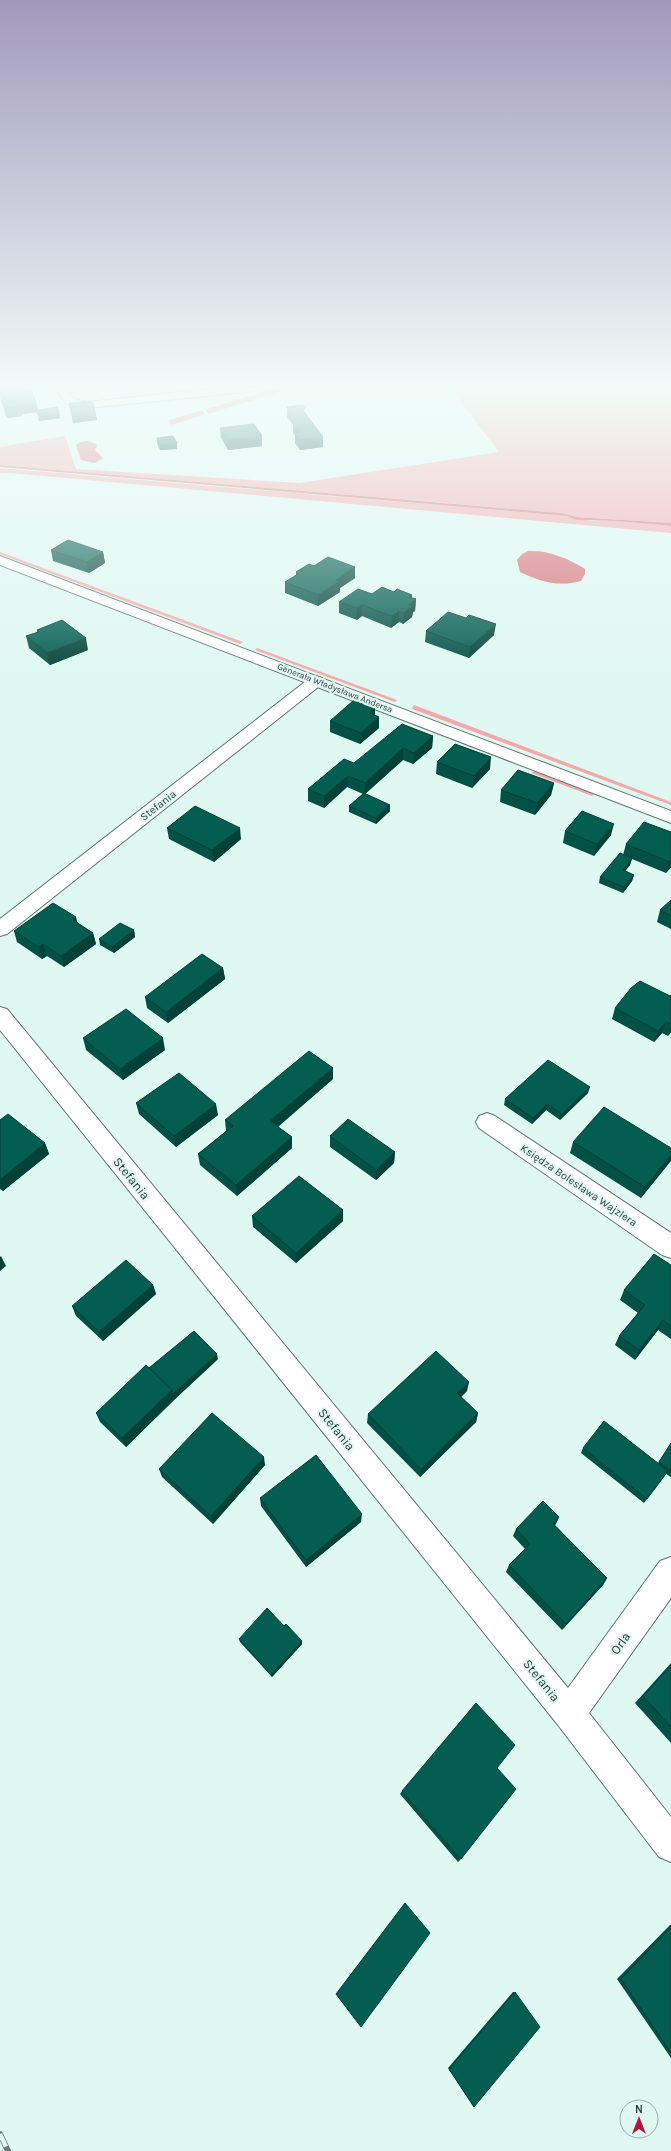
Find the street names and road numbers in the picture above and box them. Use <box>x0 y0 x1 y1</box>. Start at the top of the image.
street label: Generała Władysława Andersa <box>276 661 394 715</box>
street label: Stefania <box>138 787 179 824</box>
street label: Księdza Bolesława Wajzlera <box>518 1141 640 1229</box>
street label: Stefania <box>110 1154 153 1202</box>
street label: Stefania <box>315 1405 358 1453</box>
street label: Orla <box>607 1629 633 1657</box>
street label: Stefania <box>520 1656 563 1704</box>

